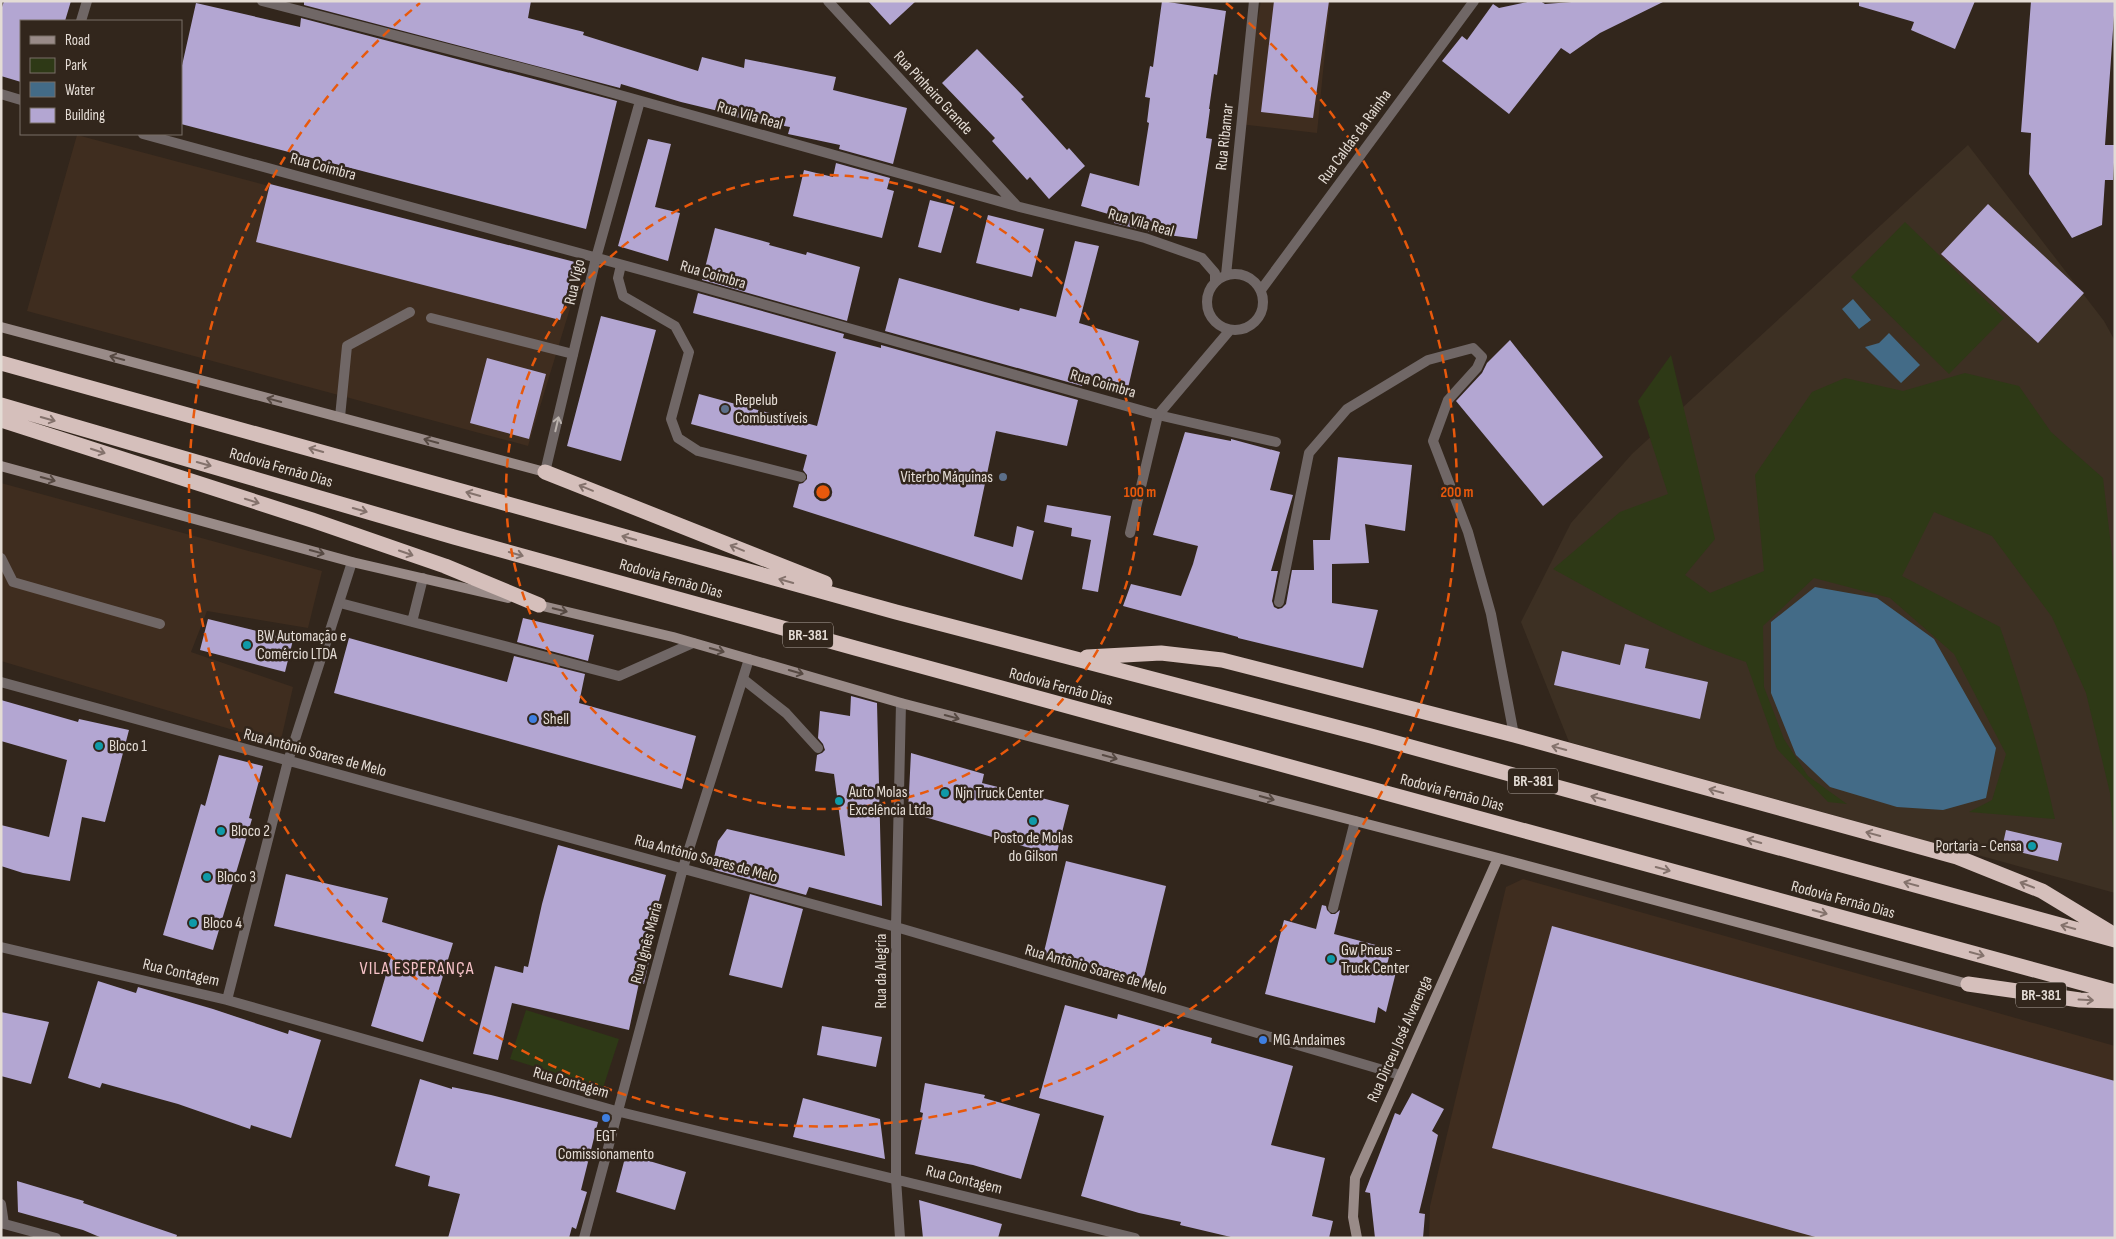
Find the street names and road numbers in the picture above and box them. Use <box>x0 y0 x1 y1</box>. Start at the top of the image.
street label: Rua Pinheiro Grande <box>889 47 977 139</box>
street label: Rua Caldas da Rainha <box>1314 86 1396 188</box>
street label: Rua Vila Real <box>715 98 785 134</box>
street label: Rua Ribamar <box>1212 102 1238 171</box>
street label: Rua Coimbra <box>288 149 358 185</box>
street label: Rua Vila Real <box>1106 205 1176 241</box>
street label: Rua Vigo <box>561 257 589 307</box>
street label: Rua Coimbra <box>678 257 748 293</box>
street label: Rua Coimbra <box>1068 366 1138 402</box>
street label: Rodovia Fernão Dias <box>227 444 335 492</box>
street label: Rodovia Fernão Dias <box>617 555 725 603</box>
road number: BR-381 <box>783 622 833 648</box>
street label: Rodovia Fernão Dias <box>1007 664 1115 710</box>
street label: Rua Antônio Soares de Melo <box>241 725 389 781</box>
road number: BR-381 <box>1508 768 1558 794</box>
street label: Rodovia Fernão Dias <box>1398 770 1506 816</box>
street label: Rua Antônio Soares de Melo <box>632 831 780 887</box>
street label: Rodovia Fernão Dias <box>1789 877 1897 923</box>
street label: Rua Ignês Maria <box>627 900 667 986</box>
street label: Rua da Alegria <box>872 934 891 1008</box>
street label: Rua Antônio Soares de Melo <box>1023 941 1169 999</box>
street label: Rua Contagem <box>141 955 221 991</box>
street label: Rua Dirceu José Alvarenga <box>1364 973 1436 1105</box>
road number: BR-381 <box>2016 982 2066 1008</box>
street label: Rua Contagem <box>531 1063 611 1103</box>
street label: Rua Contagem <box>924 1161 1004 1199</box>

